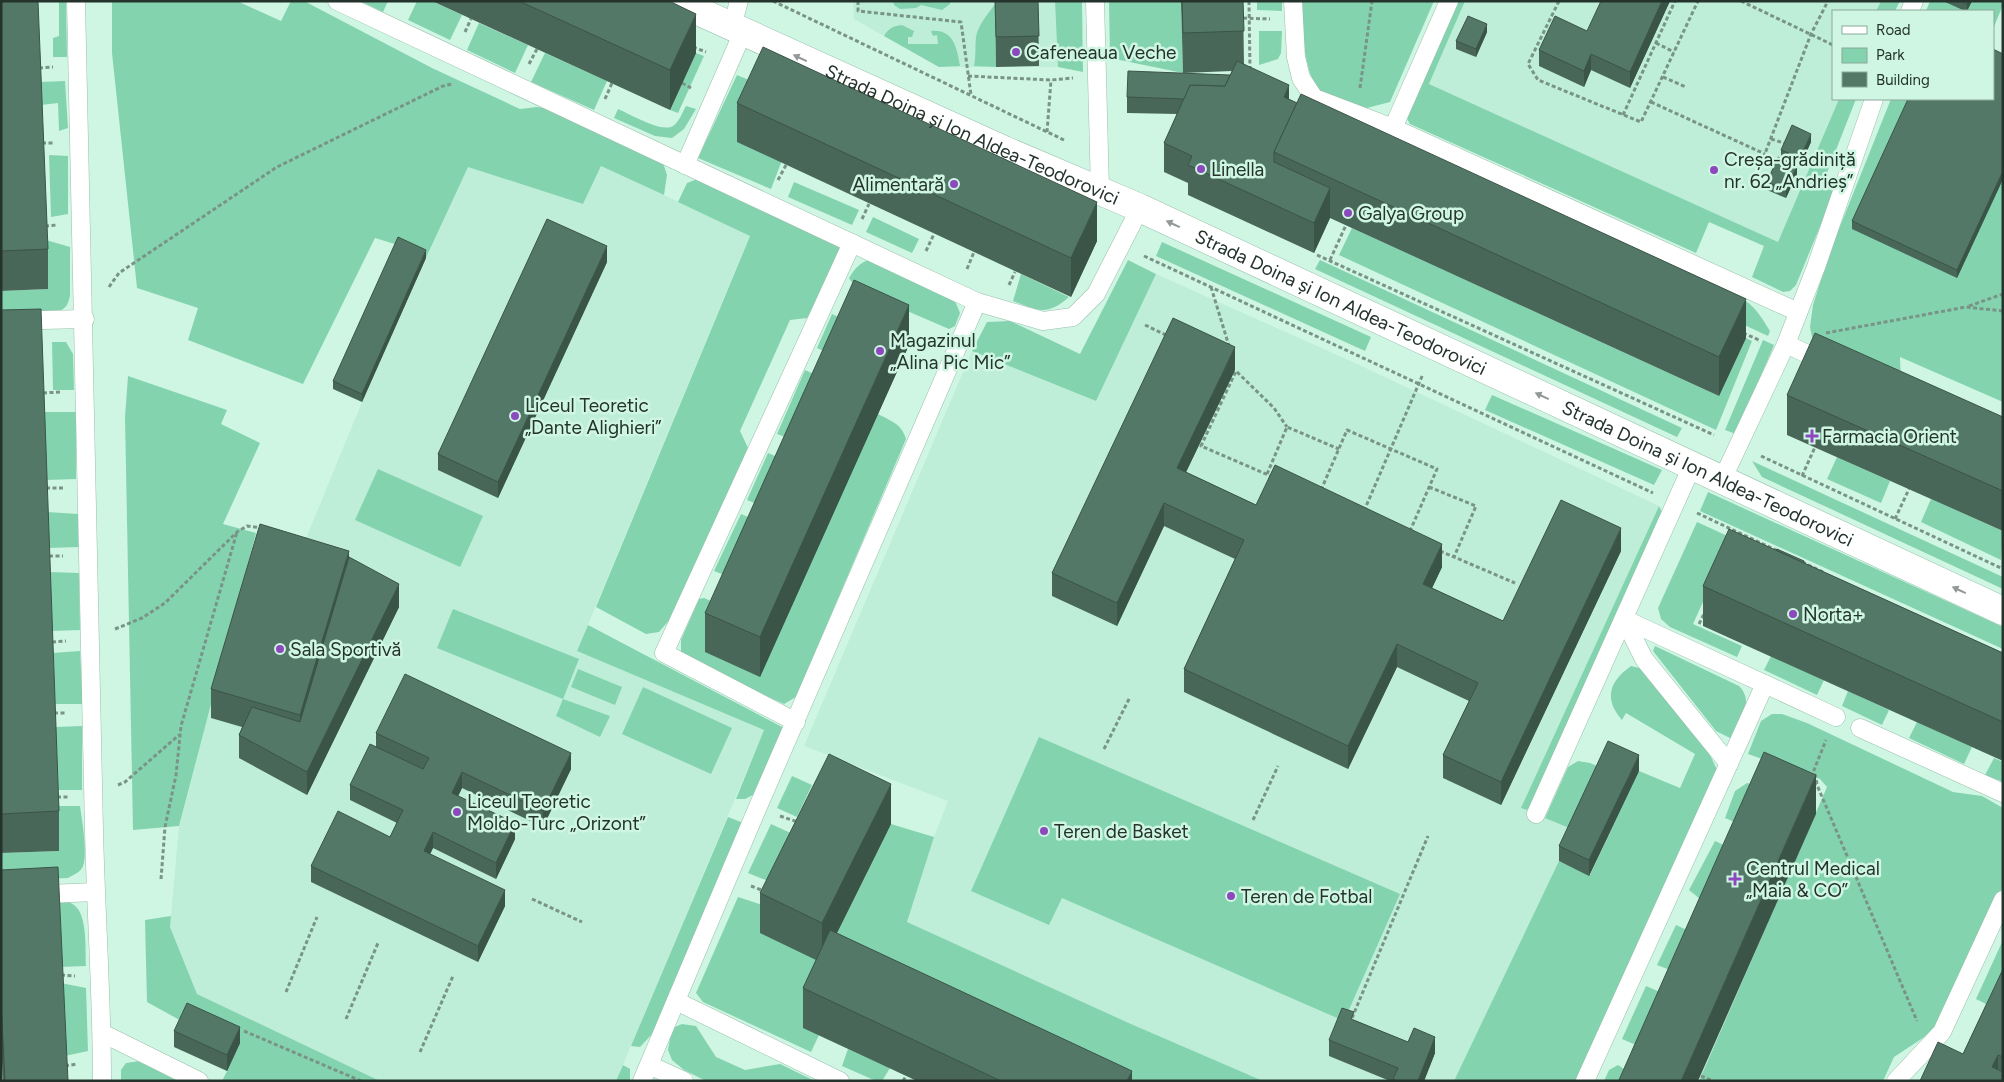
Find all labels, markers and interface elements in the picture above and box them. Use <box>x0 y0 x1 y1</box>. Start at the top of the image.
legend <box>1832 10 1994 100</box>
text: Road <box>1876 21 1911 39</box>
place label: Cafeneaua Veche <box>1026 41 1176 64</box>
marker: Cafeneaua Veche <box>1010 46 1022 58</box>
text: Park <box>1876 46 1905 64</box>
one-way arrow <box>793 54 807 62</box>
street label: Strada Doina și Ion Aldea-Teodorovici <box>822 59 1123 210</box>
text: Building <box>1876 71 1930 89</box>
place label: Creșa-grădiniță nr. 62 „Andrieș” <box>1724 148 1856 193</box>
place label: Linella <box>1211 158 1264 181</box>
marker: Linella <box>1195 163 1207 175</box>
marker: Creșa-grădiniță nr. 62 „Andrieș” <box>1708 164 1720 176</box>
place label: Alimentară <box>852 173 944 196</box>
marker: Alimentară <box>948 178 960 190</box>
place label: Galya Group <box>1358 202 1464 225</box>
marker: Galya Group <box>1342 207 1354 219</box>
one-way arrow <box>1165 219 1180 228</box>
street label: Strada Doina și Ion Aldea-Teodorovici <box>1191 224 1490 380</box>
place label: Magazinul „Alina Pic Mic” <box>890 329 1010 374</box>
marker: Magazinul „Alina Pic Mic” <box>874 345 886 357</box>
one-way arrow <box>1535 392 1549 400</box>
place label: Liceul Teoretic „Dante Alighieri” <box>525 394 662 439</box>
street label: Strada Doina și Ion Aldea-Teodorovici <box>1558 396 1857 552</box>
marker: Liceul Teoretic „Dante Alighieri” <box>509 410 521 422</box>
place label: Farmacia Orient <box>1822 425 1957 448</box>
marker: Farmacia Orient <box>1806 430 1818 442</box>
one-way arrow <box>1952 586 1966 594</box>
place label: Norta+ <box>1803 603 1864 626</box>
marker: Norta+ <box>1787 608 1799 620</box>
place label: Sala Sportivă <box>290 638 401 661</box>
marker: Sala Sportivă <box>274 643 286 655</box>
place label: Liceul Teoretic Moldo-Turc „Orizont” <box>467 790 646 835</box>
marker: Liceul Teoretic Moldo-Turc „Orizont” <box>451 806 463 818</box>
place label: Teren de Basket <box>1054 820 1189 843</box>
marker: Teren de Basket <box>1038 825 1050 837</box>
place label: Centrul Medical „Maia & CO” <box>1746 857 1880 902</box>
marker: Centrul Medical „Maia & CO” <box>1728 872 1742 886</box>
place label: Teren de Fotbal <box>1241 885 1372 908</box>
marker: Teren de Fotbal <box>1225 890 1237 902</box>

